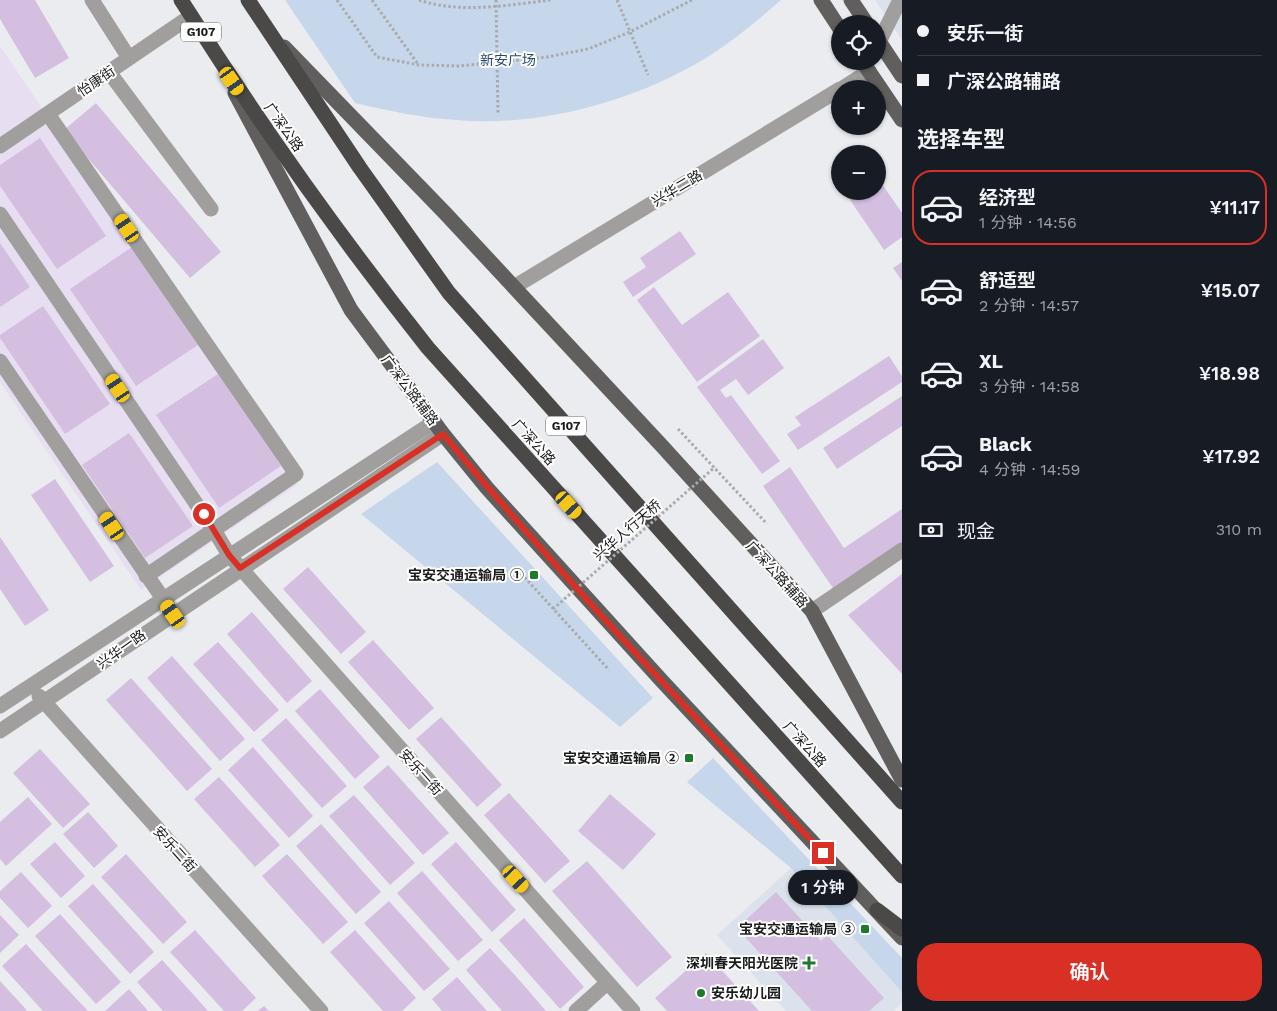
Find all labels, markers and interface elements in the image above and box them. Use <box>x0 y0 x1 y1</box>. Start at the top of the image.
map controls <box>831 15 886 200</box>
button: locate <box>831 15 886 70</box>
road number: G107 <box>181 22 221 42</box>
text: 安乐一街 <box>947 22 1023 45</box>
park label: 新安广场 <box>480 52 536 68</box>
street label: 怡康街 <box>74 63 118 99</box>
car <box>217 64 246 98</box>
text: 广深公路辅路 <box>947 70 1061 93</box>
button: + <box>831 80 886 135</box>
street label: 广深公路 <box>261 99 307 155</box>
text: 选择车型 <box>917 127 1005 152</box>
button: − <box>831 145 886 200</box>
street label: 兴华二路 <box>649 167 705 209</box>
icon: car <box>919 185 964 230</box>
text: 经济型 <box>979 186 1036 209</box>
text: ¥11.17 <box>1209 196 1260 219</box>
car <box>112 211 141 245</box>
text: 1 分钟 · 14:56 <box>979 213 1077 232</box>
icon: car <box>919 268 964 313</box>
text: 舒适型 <box>979 269 1036 292</box>
text: ¥15.07 <box>1201 279 1260 302</box>
text: 2 分钟 · 14:57 <box>979 296 1079 315</box>
text: XL <box>979 350 1003 373</box>
icon: car <box>919 351 964 396</box>
street label: 广深公路辅路 <box>378 352 442 428</box>
text: ¥18.98 <box>1199 362 1260 385</box>
car <box>103 371 132 405</box>
text: 3 分钟 · 14:58 <box>979 377 1080 396</box>
street label: 广深公路 <box>509 416 559 468</box>
road number: G107 <box>546 416 586 436</box>
text: Black <box>979 433 1032 456</box>
icon: car <box>919 434 964 479</box>
text: ¥17.92 <box>1202 445 1260 468</box>
text: 4 分钟 · 14:59 <box>979 460 1080 479</box>
car <box>553 489 584 521</box>
street label: 兴华人行天桥 <box>590 496 664 564</box>
route start <box>193 503 215 525</box>
car <box>97 509 126 543</box>
icon: cash <box>917 516 945 544</box>
text: 现金 <box>957 520 995 543</box>
text: 310 m <box>1216 520 1262 539</box>
street label: 广深公路辅路 <box>743 537 811 611</box>
place label: 宝安交通运输局 ① <box>408 567 524 583</box>
marker: 宝安交通运输局 ① <box>528 569 540 581</box>
car <box>158 597 187 631</box>
street label: 兴华一路 <box>93 626 149 672</box>
street label: 广深公路 <box>780 718 830 770</box>
street label: 安乐一街 <box>396 746 446 798</box>
place label: 宝安交通运输局 ② <box>563 750 679 766</box>
marker: 宝安交通运输局 ② <box>683 752 695 764</box>
street label: 安乐二街 <box>150 823 200 875</box>
route end <box>812 842 834 864</box>
car <box>500 863 531 895</box>
callout: 1 分钟 <box>788 870 858 906</box>
text: 1 分钟 <box>801 878 845 897</box>
place label: 宝安交通运输局 ③ <box>739 921 855 937</box>
marker: 宝安交通运输局 ③ <box>859 923 871 935</box>
button: 确认 <box>917 943 1262 1001</box>
place label: 深圳春天阳光医院 <box>686 955 798 971</box>
marker: 深圳春天阳光医院 <box>802 956 816 970</box>
place label: 安乐幼儿园 <box>711 985 781 1001</box>
marker: 安乐幼儿园 <box>695 987 707 999</box>

